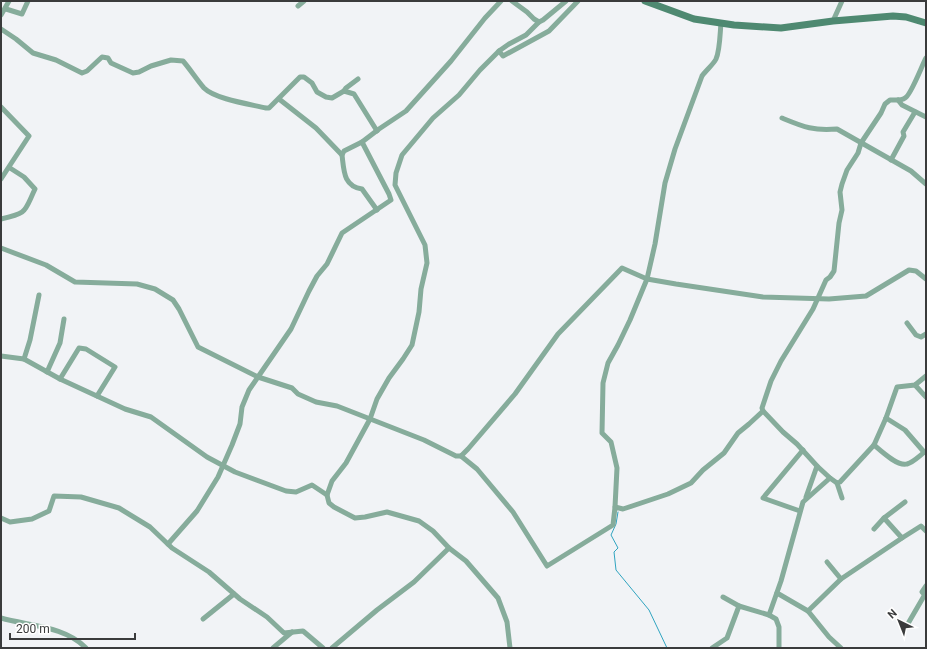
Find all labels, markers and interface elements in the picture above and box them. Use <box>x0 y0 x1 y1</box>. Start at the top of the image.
north arrow <box>879 601 919 641</box>
text: N <box>885 606 900 621</box>
scale bar <box>10 615 135 641</box>
text: 200 m <box>16 622 50 636</box>

